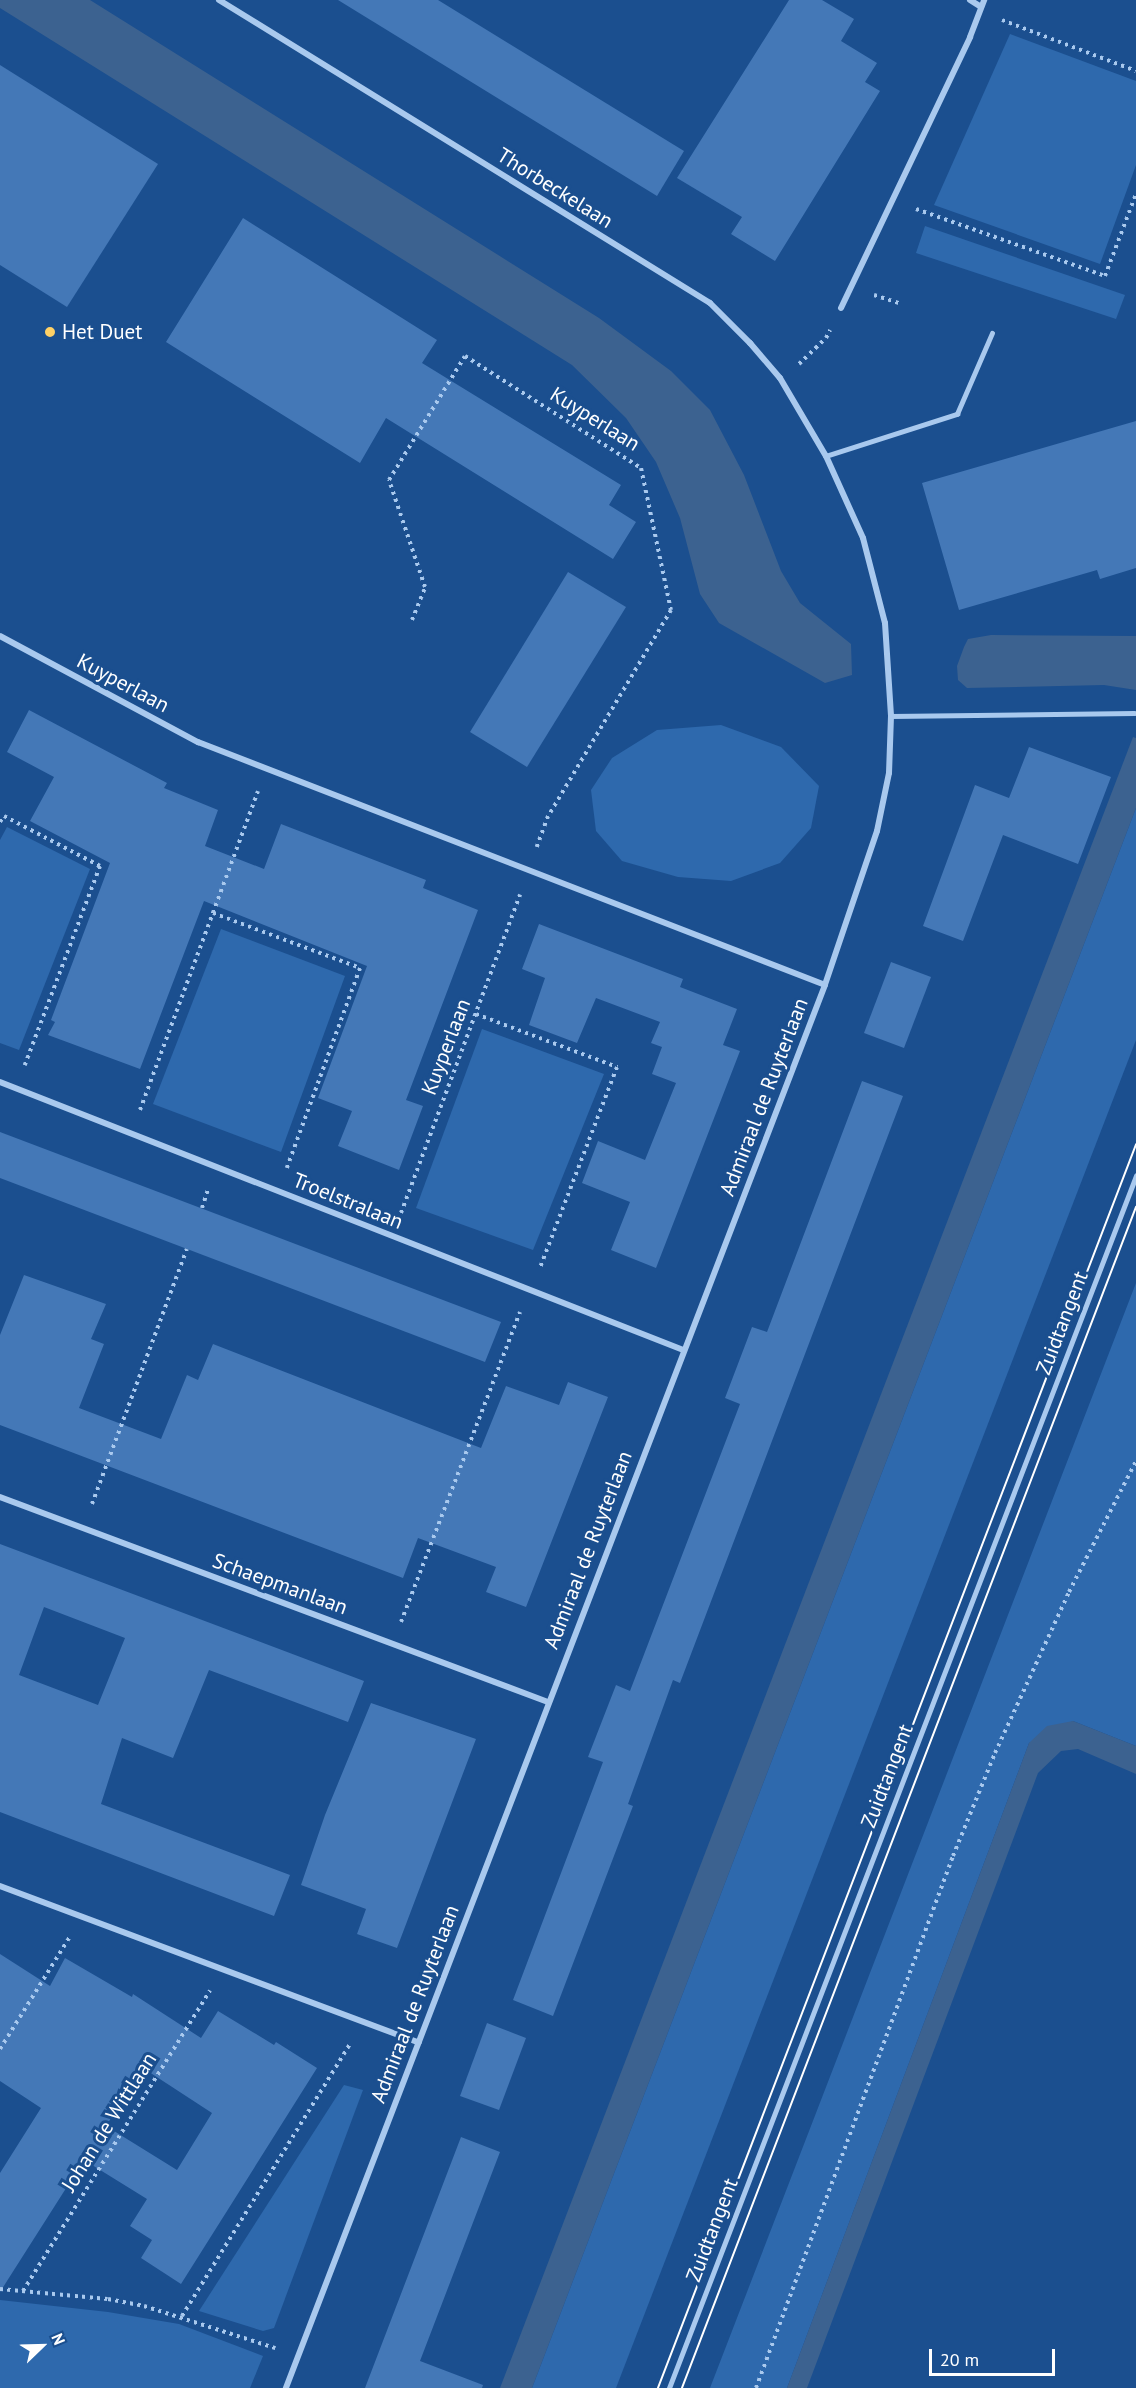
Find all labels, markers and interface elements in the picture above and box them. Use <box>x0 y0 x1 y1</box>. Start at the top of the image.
street label: Thorbeckelaan <box>492 142 618 234</box>
place label: Het Duet <box>62 319 142 345</box>
marker: Het Duet <box>43 325 57 339</box>
street label: Kuyperlaan <box>546 382 644 456</box>
street label: Kuyperlaan <box>73 648 173 718</box>
street label: Admiraal de Ruyterlaan <box>715 994 813 1200</box>
street label: Kuyperlaan <box>416 995 476 1099</box>
street label: Troelstralaan <box>289 1167 407 1235</box>
street label: Zuidtangent <box>1031 1268 1093 1378</box>
street label: Admiraal de Ruyterlaan <box>539 1447 637 1653</box>
street label: Schaepmanlaan <box>209 1548 351 1620</box>
street label: Zuidtangent <box>856 1721 918 1831</box>
street label: Admiraal de Ruyterlaan <box>366 1901 464 2107</box>
street label: Johan de Wittlaan <box>56 2048 162 2196</box>
street label: Zuidtangent <box>681 2175 743 2285</box>
north arrow <box>12 2316 72 2376</box>
text: N <box>47 2330 70 2348</box>
scale bar <box>932 2337 1058 2375</box>
text: 20 m <box>940 2348 979 2371</box>

